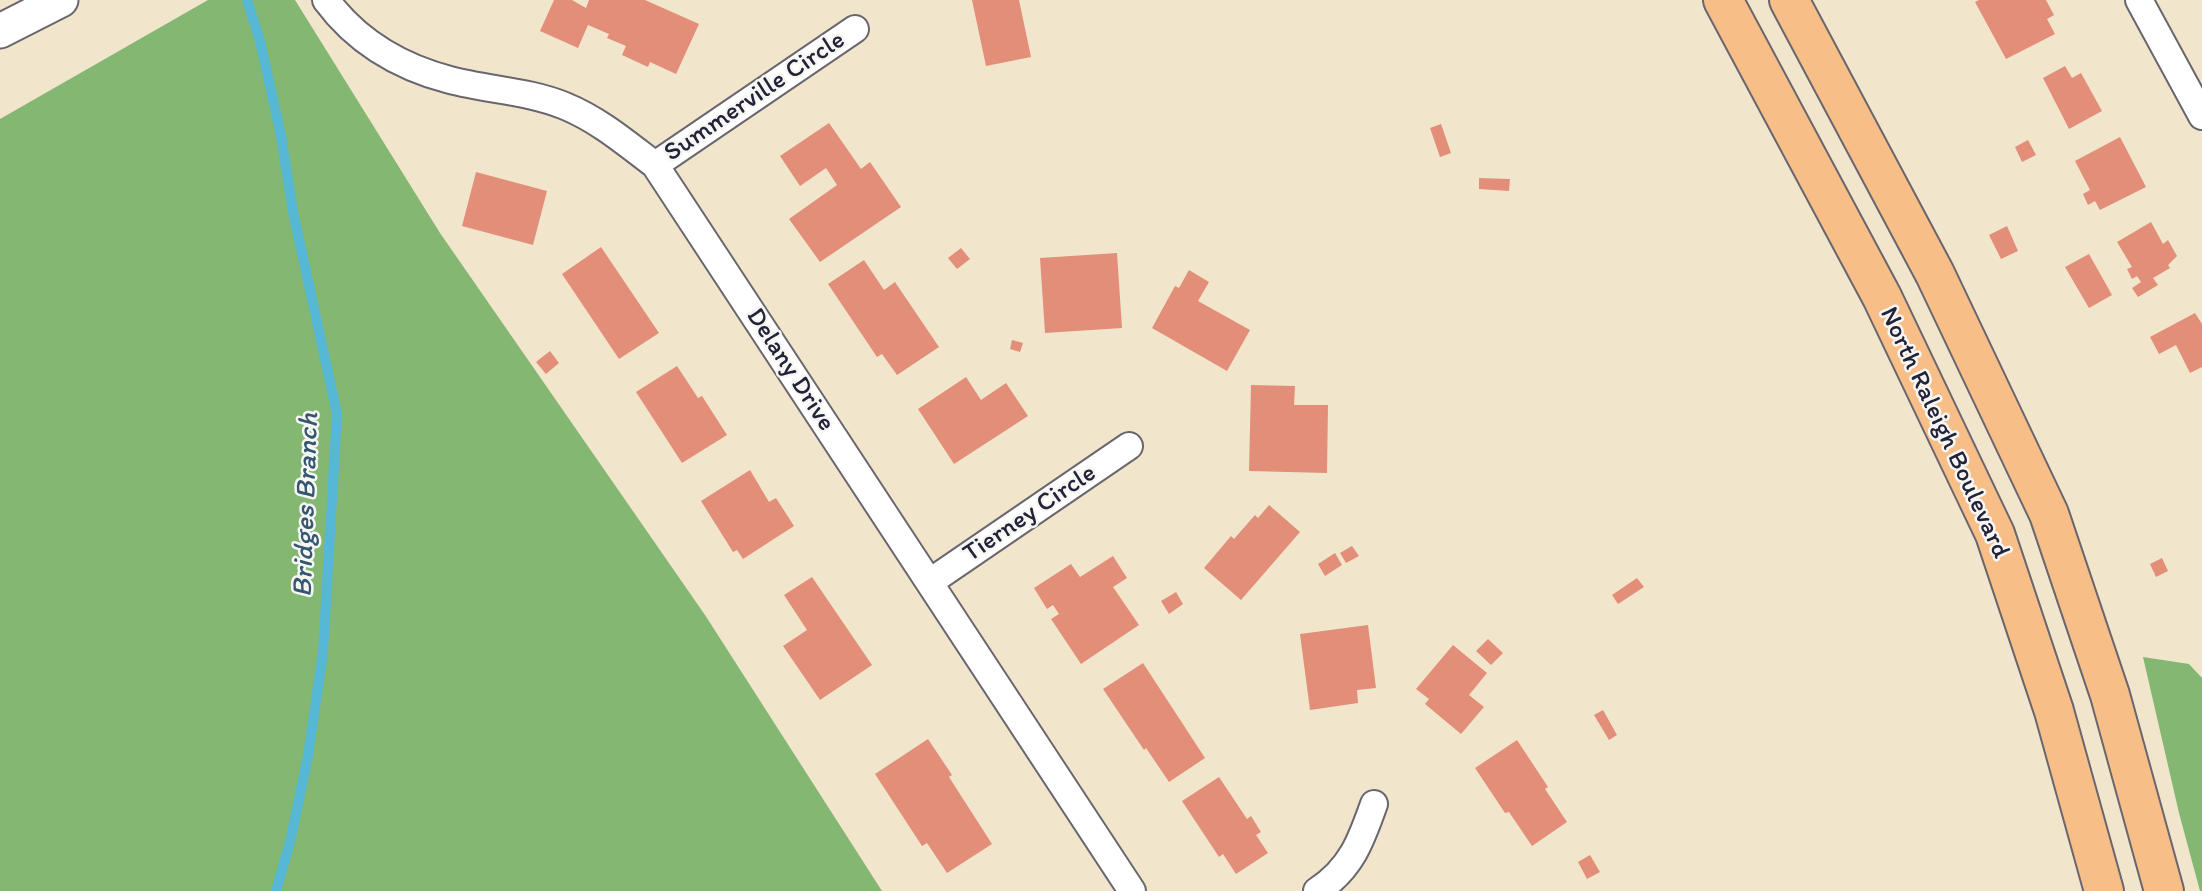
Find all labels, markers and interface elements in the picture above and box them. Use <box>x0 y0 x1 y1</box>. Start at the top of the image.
street label: Summerville Circle <box>659 25 851 169</box>
street label: North Raleigh Boulevard <box>1872 302 2016 564</box>
street label: Delany Drive <box>739 303 841 437</box>
water label: Bridges Branch <box>287 412 327 598</box>
street label: Tierney Circle <box>958 458 1102 570</box>

